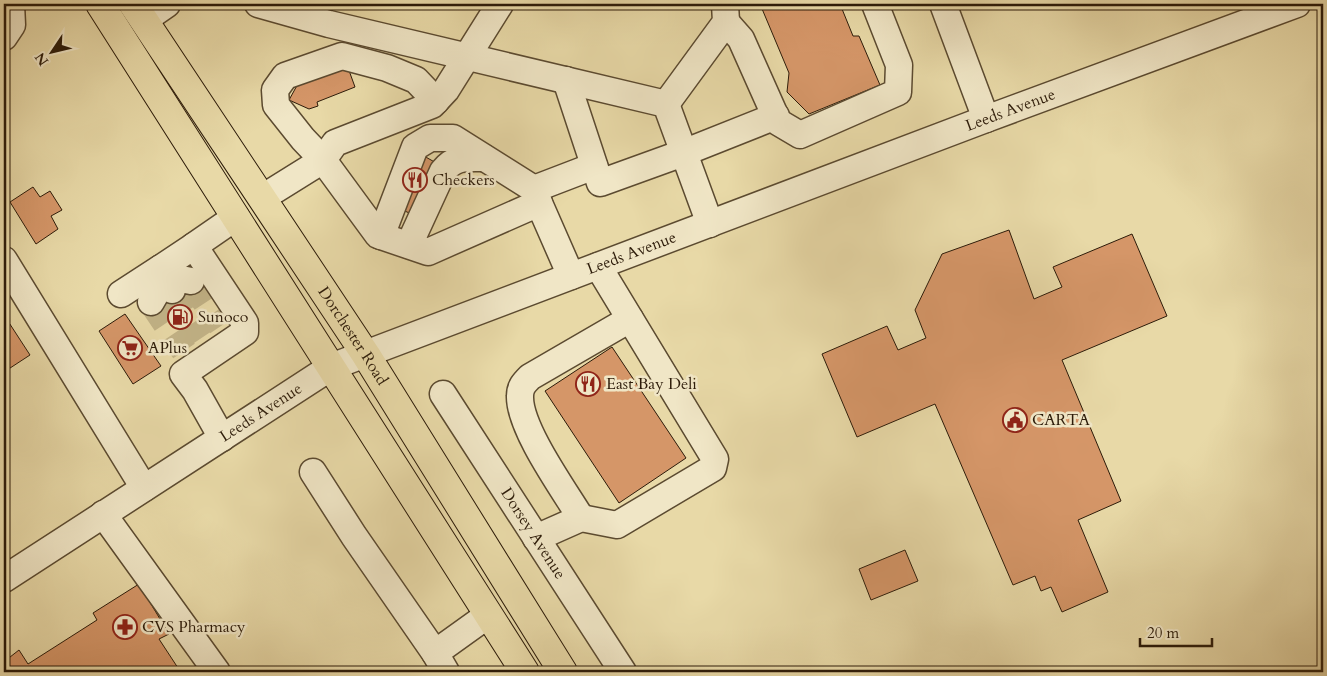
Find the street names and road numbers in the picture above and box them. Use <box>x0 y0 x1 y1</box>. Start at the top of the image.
street label: Leeds Avenue <box>962 83 1058 137</box>
street label: Leeds Avenue <box>583 226 679 280</box>
street label: Dorchester Road <box>312 282 393 390</box>
street label: Leeds Avenue <box>215 378 306 447</box>
street label: Dorsey Avenue <box>496 483 571 583</box>

